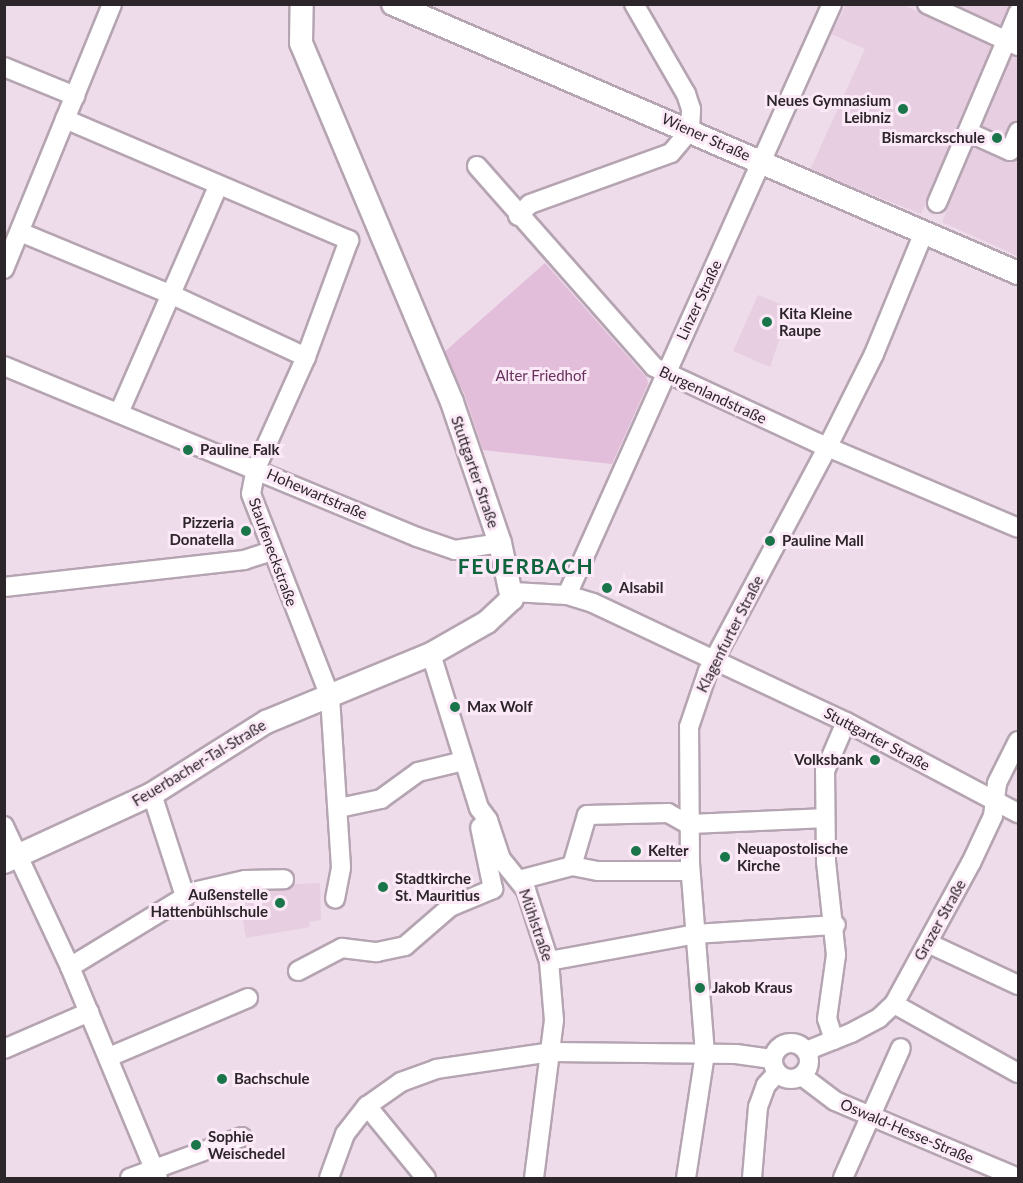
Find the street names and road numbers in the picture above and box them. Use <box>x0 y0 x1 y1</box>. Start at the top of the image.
street label: Wiener Straße <box>659 109 753 165</box>
street label: Linzer Straße <box>673 257 725 343</box>
street label: Burgenlandstraße <box>657 362 769 428</box>
street label: Stuttgarter Straße <box>447 413 503 531</box>
street label: Hohewartstraße <box>264 465 370 523</box>
street label: Staufeneckstraße <box>245 495 301 609</box>
street label: Klagenfurter Straße <box>693 572 767 696</box>
street label: Stuttgarter Straße <box>821 703 933 775</box>
street label: Feuerbacher-Tal-Straße <box>129 716 269 810</box>
street label: Grazer Straße <box>910 876 970 964</box>
street label: Mühlstraße <box>515 886 557 964</box>
street label: Oswald-Hesse-Straße <box>838 1095 976 1167</box>

